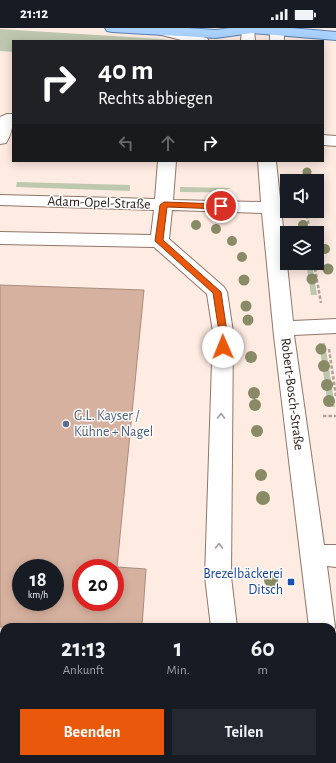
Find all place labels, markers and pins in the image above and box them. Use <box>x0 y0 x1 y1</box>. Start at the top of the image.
pin <box>204 189 238 223</box>
place label: G.L. Kayser / Kühne + Nagel <box>74 409 153 439</box>
marker: G.L. Kayser / Kühne + Nagel <box>61 419 71 429</box>
place label: Brezelbäckerei Ditsch <box>203 567 283 597</box>
marker: Brezelbäckerei Ditsch <box>286 577 296 587</box>

